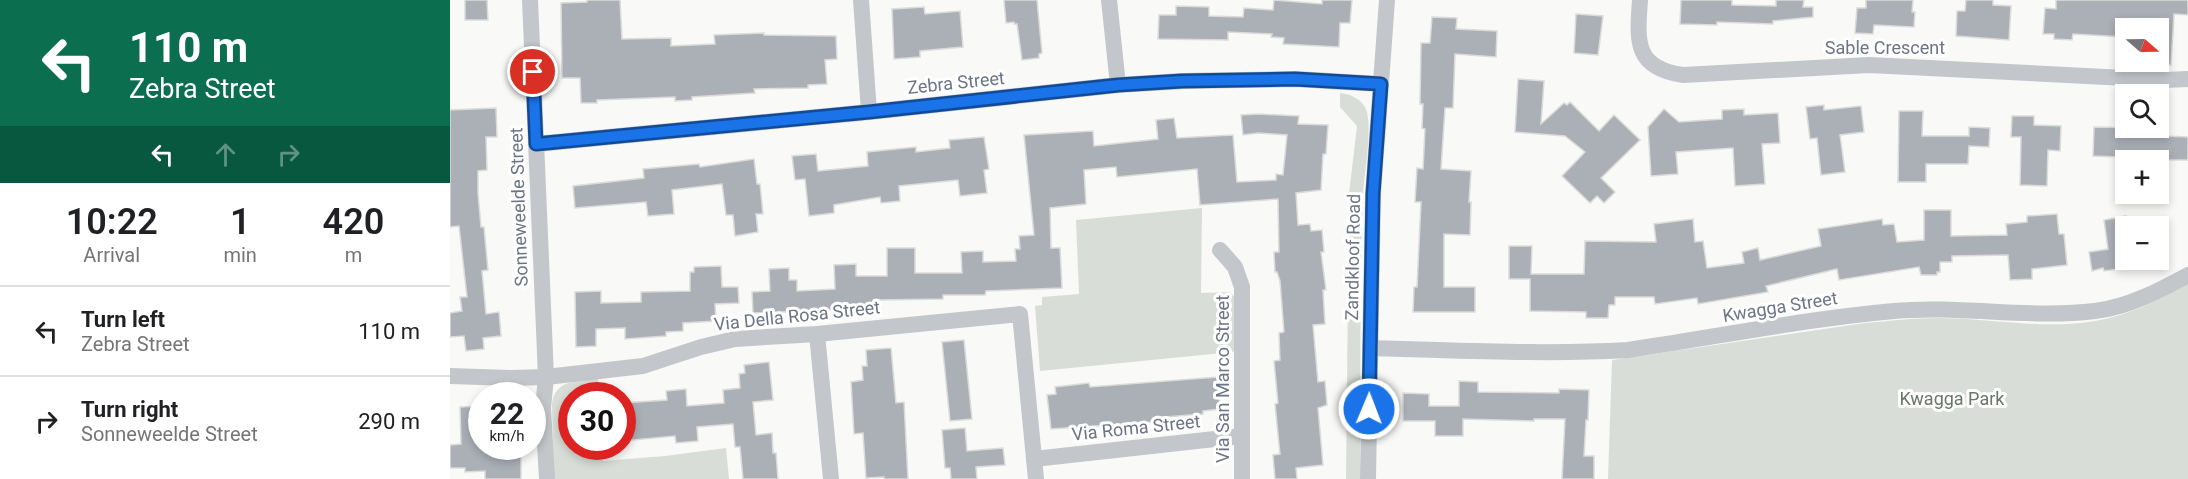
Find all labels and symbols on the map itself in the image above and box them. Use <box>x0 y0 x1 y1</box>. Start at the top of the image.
north arrow <box>2115 18 2169 72</box>
street label: Sable Crescent <box>1825 37 1945 58</box>
pin <box>507 46 558 97</box>
street label: Zebra Street <box>906 67 1006 98</box>
street label: Sonneweelde Street <box>505 127 532 287</box>
street label: Zandkloof Road <box>1341 193 1364 321</box>
street label: Kwagga Street <box>1721 287 1839 326</box>
street label: Via San Marco Street <box>1212 295 1233 463</box>
street label: Via Della Rosa Street <box>713 296 881 335</box>
position arrow <box>1337 377 1401 441</box>
speed limit sign: 30 <box>558 382 636 460</box>
park label: Kwagga Park <box>1900 388 2005 409</box>
street label: Via Roma Street <box>1071 410 1201 445</box>

